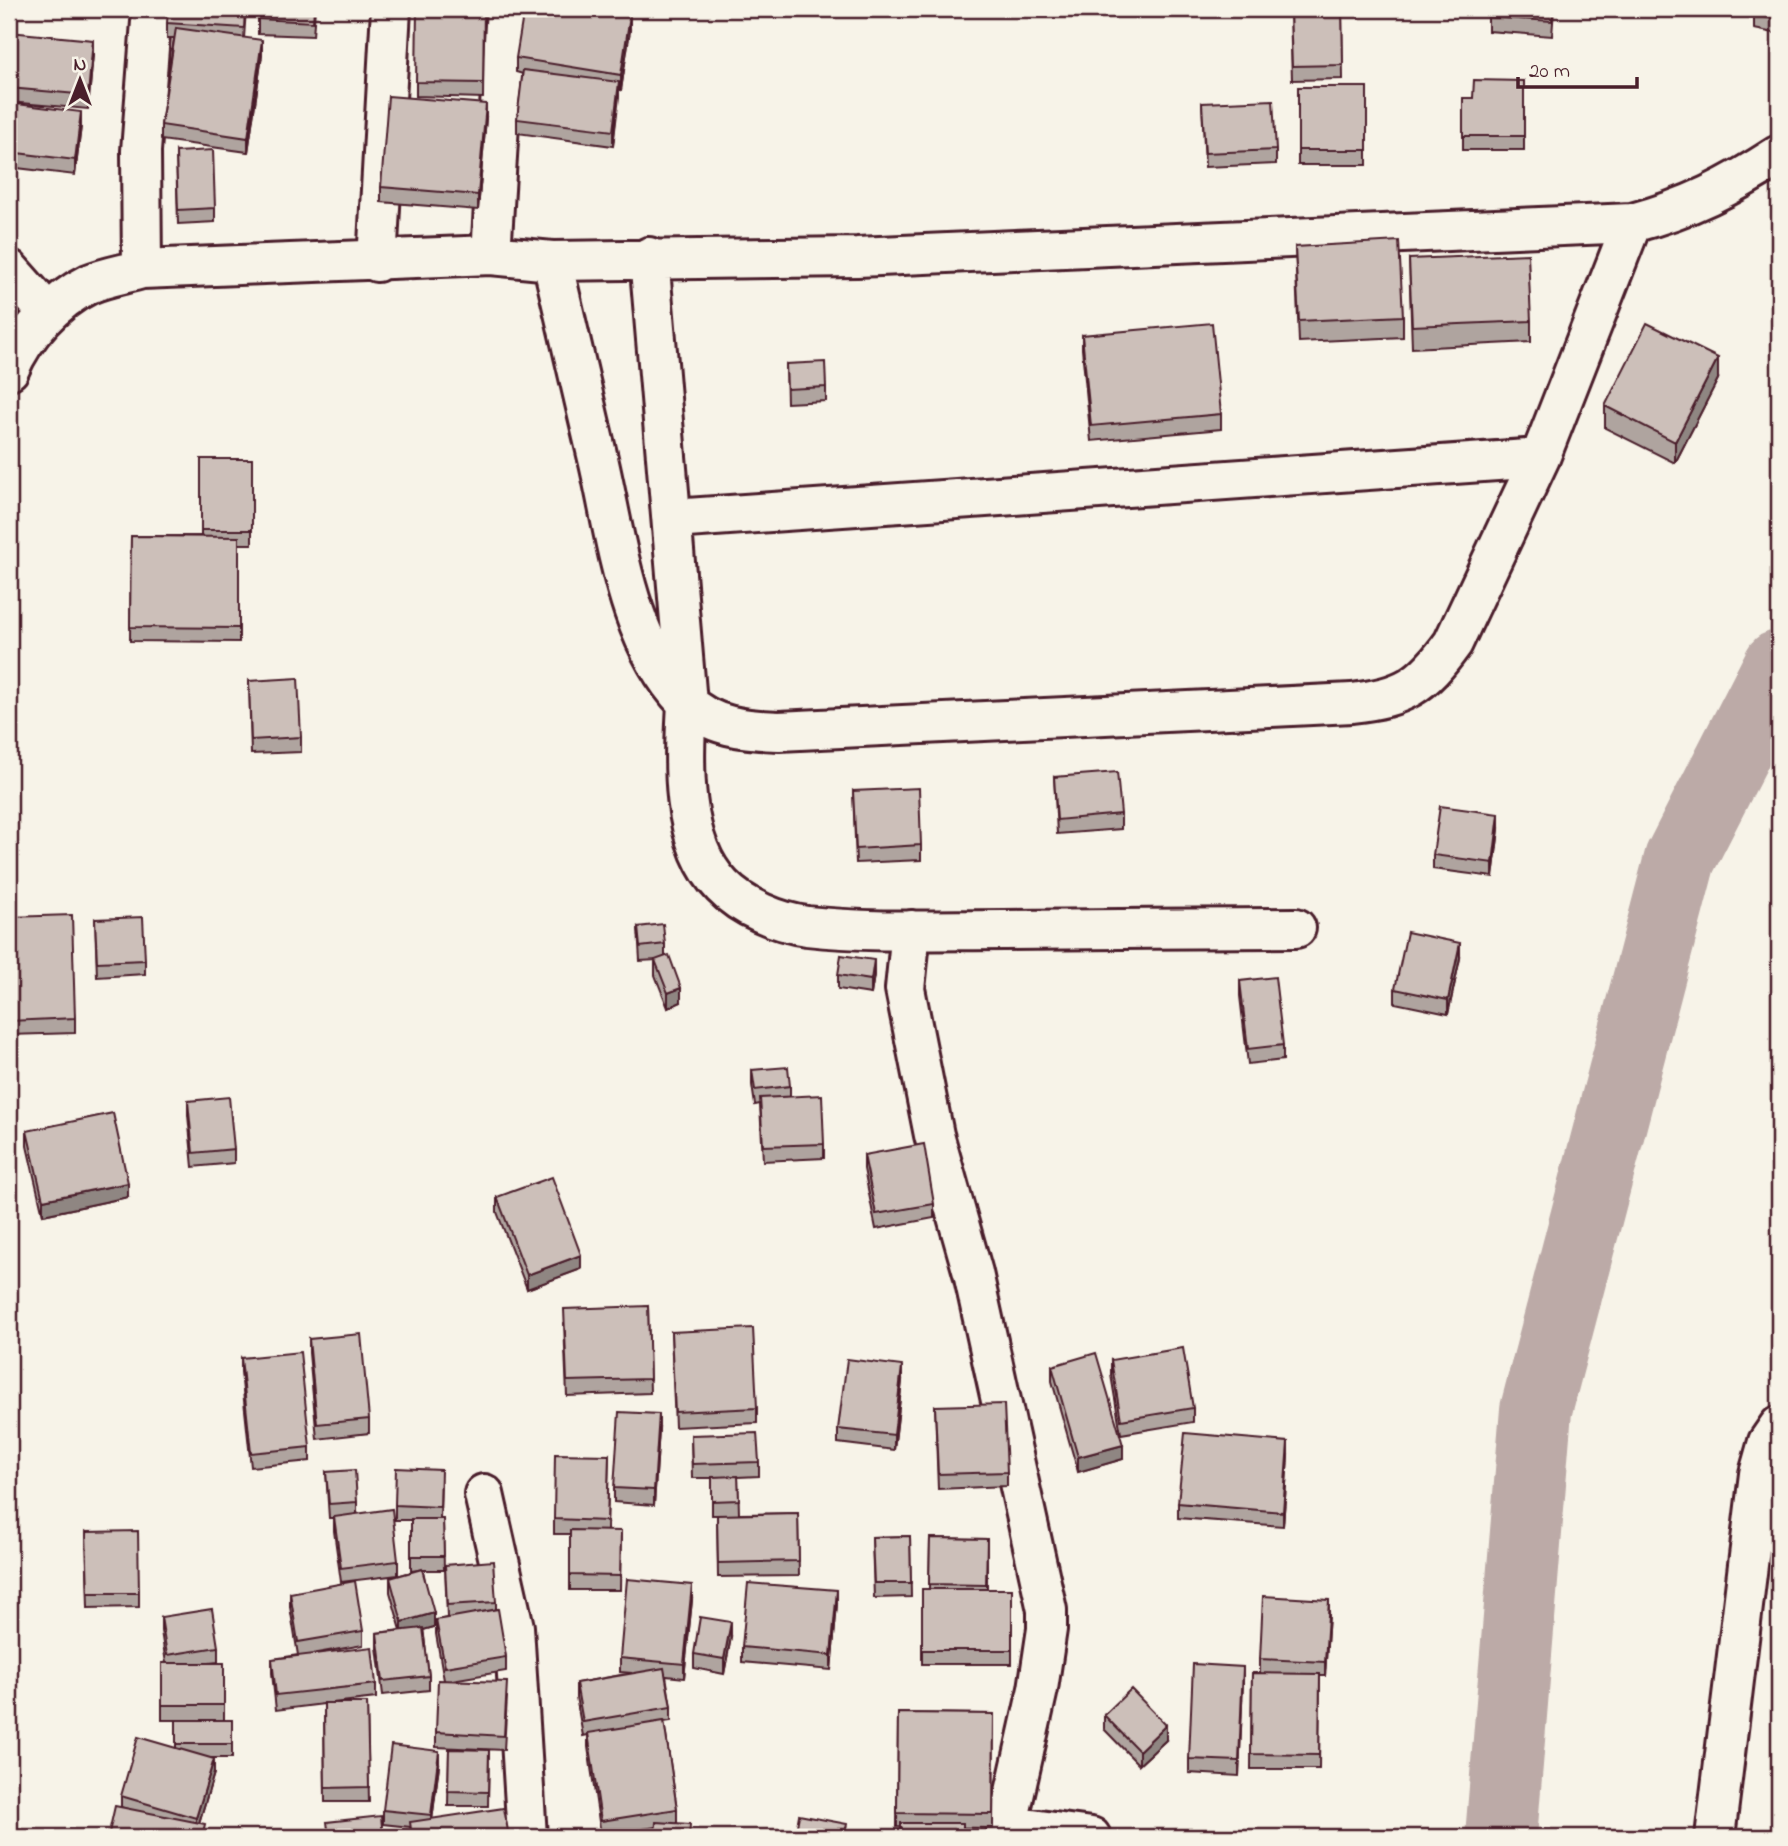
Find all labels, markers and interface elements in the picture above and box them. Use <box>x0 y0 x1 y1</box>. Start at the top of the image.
north arrow <box>46 46 116 116</box>
scale bar <box>1518 46 1638 90</box>
text: N <box>74 52 87 79</box>
text: 20 m <box>1529 57 1570 87</box>

